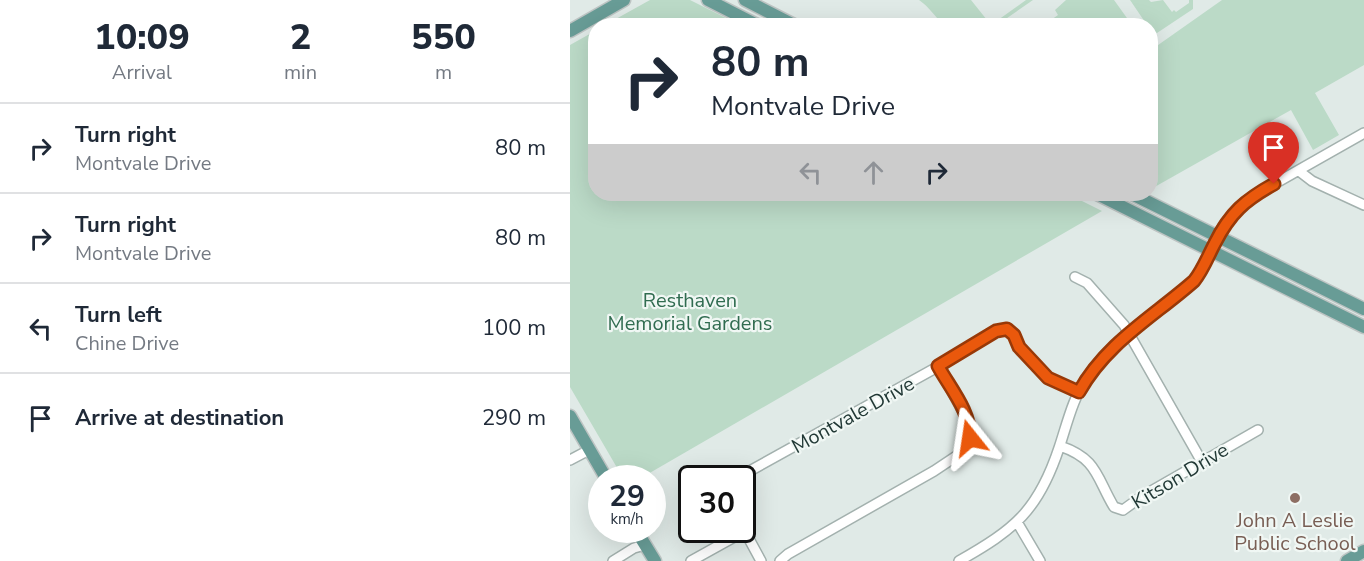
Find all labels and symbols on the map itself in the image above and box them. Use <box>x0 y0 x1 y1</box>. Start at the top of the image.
pin <box>1248 122 1299 184</box>
park label: Resthaven Memorial Gardens <box>608 287 772 337</box>
street label: Montvale Drive <box>787 370 919 460</box>
position arrow <box>938 406 1002 470</box>
street label: Kitson Drive <box>1126 436 1234 516</box>
speed limit sign: 30 <box>678 465 756 543</box>
marker: John A Leslie Public School <box>1288 491 1302 505</box>
place label: John A Leslie Public School <box>1234 507 1356 557</box>

